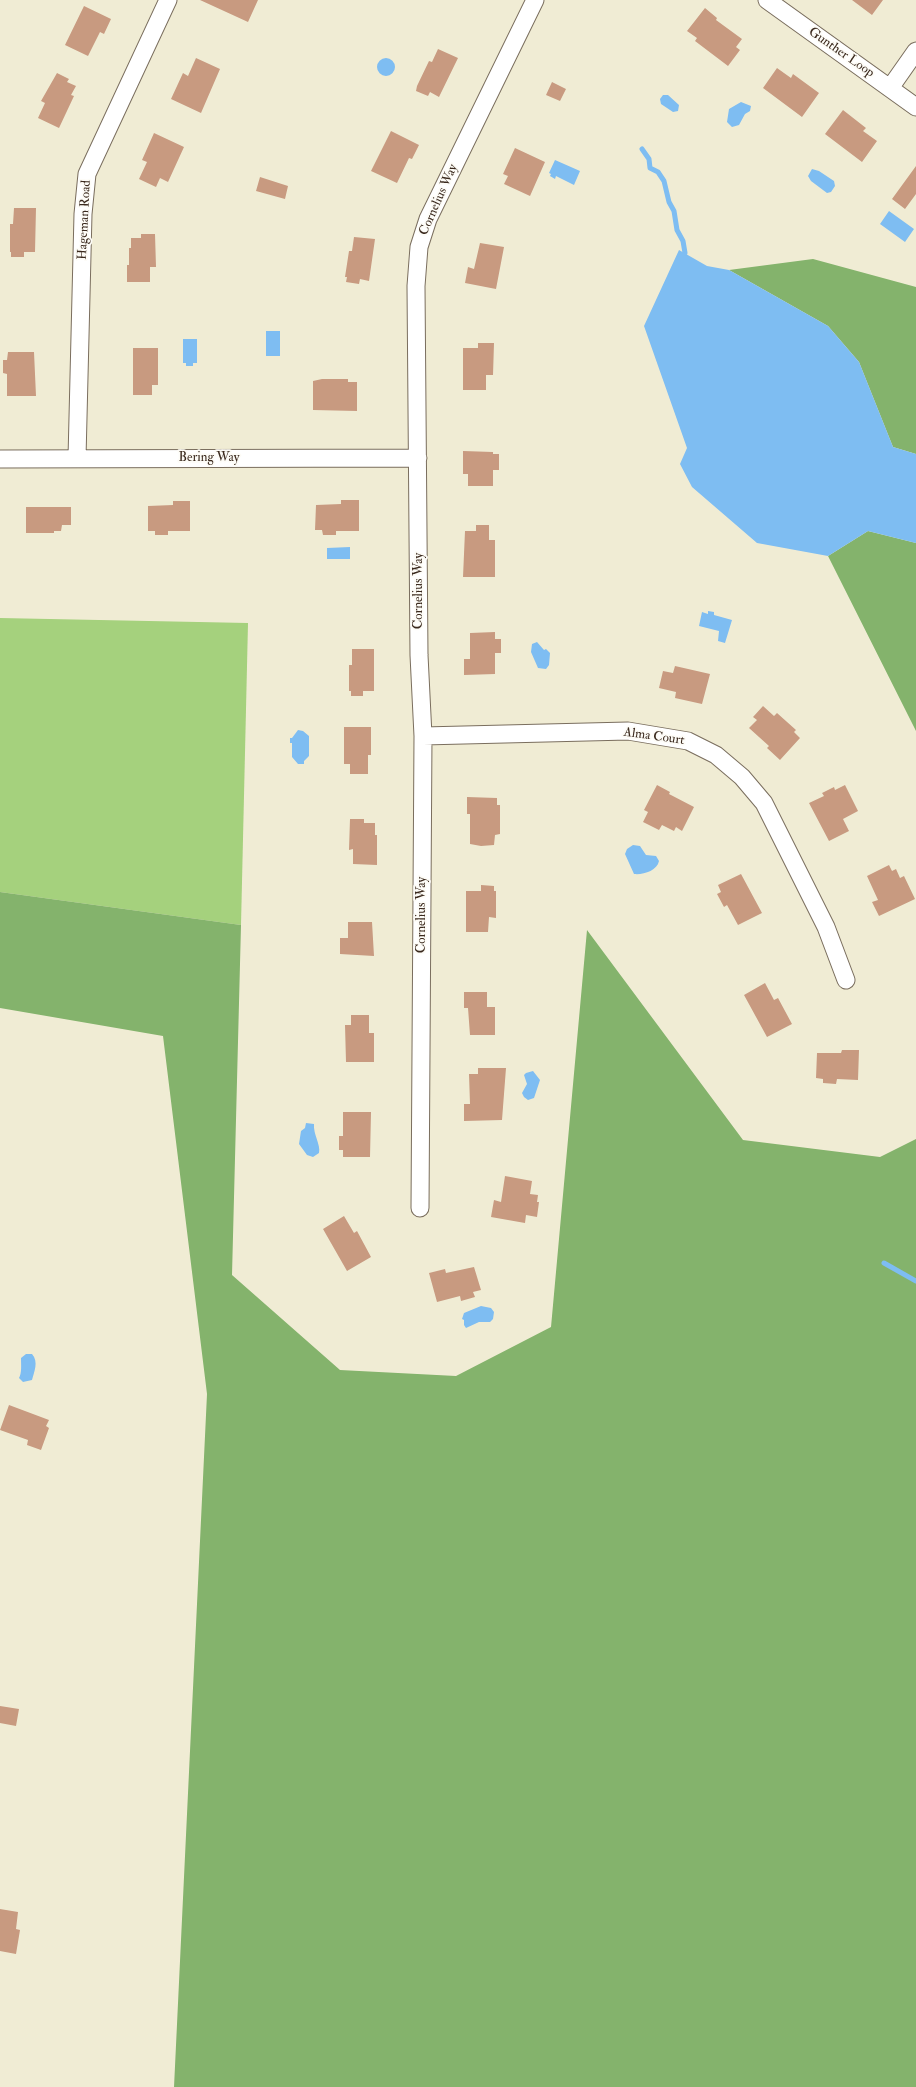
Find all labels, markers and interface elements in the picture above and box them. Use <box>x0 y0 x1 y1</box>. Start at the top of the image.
street label: Gunther Loop <box>805 25 877 81</box>
street label: Cornelius Way <box>416 162 462 238</box>
street label: Hageman Road <box>75 180 95 260</box>
street label: Bering Way <box>178 450 240 466</box>
street label: Cornelius Way <box>411 553 427 629</box>
street label: Alma Court <box>623 725 685 749</box>
street label: Cornelius Way <box>414 877 430 953</box>

